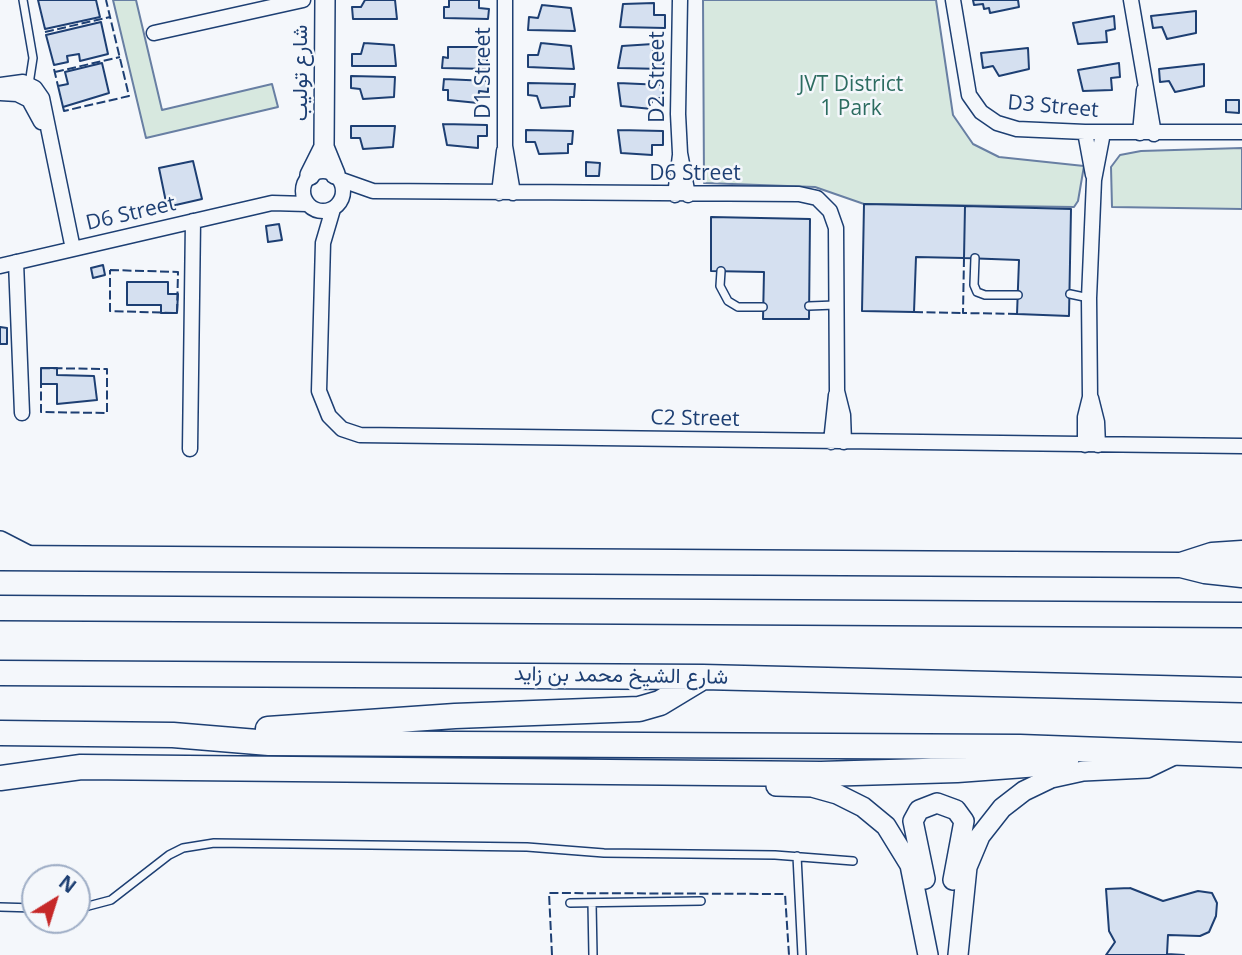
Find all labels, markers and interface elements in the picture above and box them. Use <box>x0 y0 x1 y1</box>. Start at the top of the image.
street label: شارع توليب <box>288 25 314 121</box>
street label: D1 Street <box>471 27 497 119</box>
street label: D2 Street <box>645 31 671 123</box>
park label: JVT District 1 Park <box>799 72 903 122</box>
street label: D3 Street <box>1006 90 1100 124</box>
street label: D6 Street <box>649 161 741 187</box>
street label: D6 Street <box>84 191 178 237</box>
street label: C2 Street <box>650 406 740 432</box>
street label: شارع الشيخ محمد بن زايد <box>514 662 728 690</box>
north arrow <box>21 864 91 934</box>
text: N <box>54 869 82 899</box>

